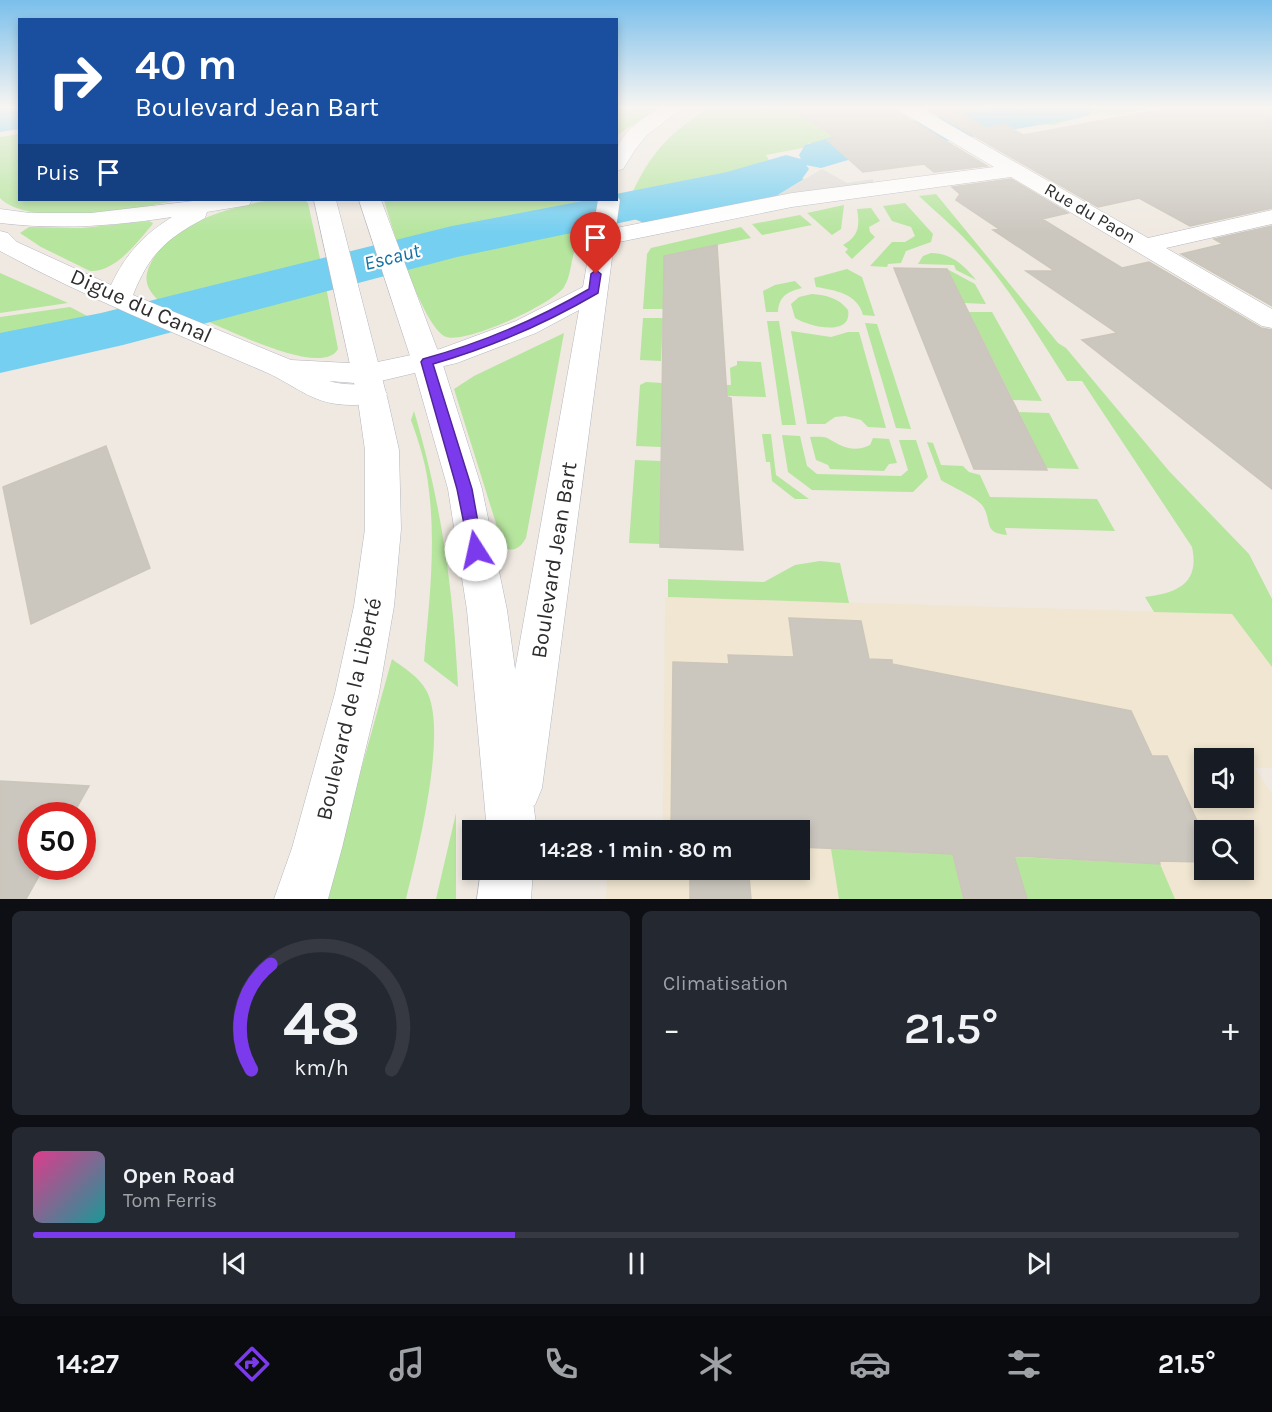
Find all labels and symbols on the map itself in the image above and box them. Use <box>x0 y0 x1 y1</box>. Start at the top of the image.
street label: Rue du Paon <box>1040 178 1140 248</box>
pin <box>570 212 621 274</box>
water label: Escaut <box>362 239 422 275</box>
street label: Digue du Canal <box>66 263 216 349</box>
street label: Boulevard Jean Bart <box>526 460 582 660</box>
position arrow <box>444 518 508 582</box>
street label: Boulevard de la Liberté <box>311 595 387 823</box>
speed limit sign: 50 <box>18 802 96 880</box>

